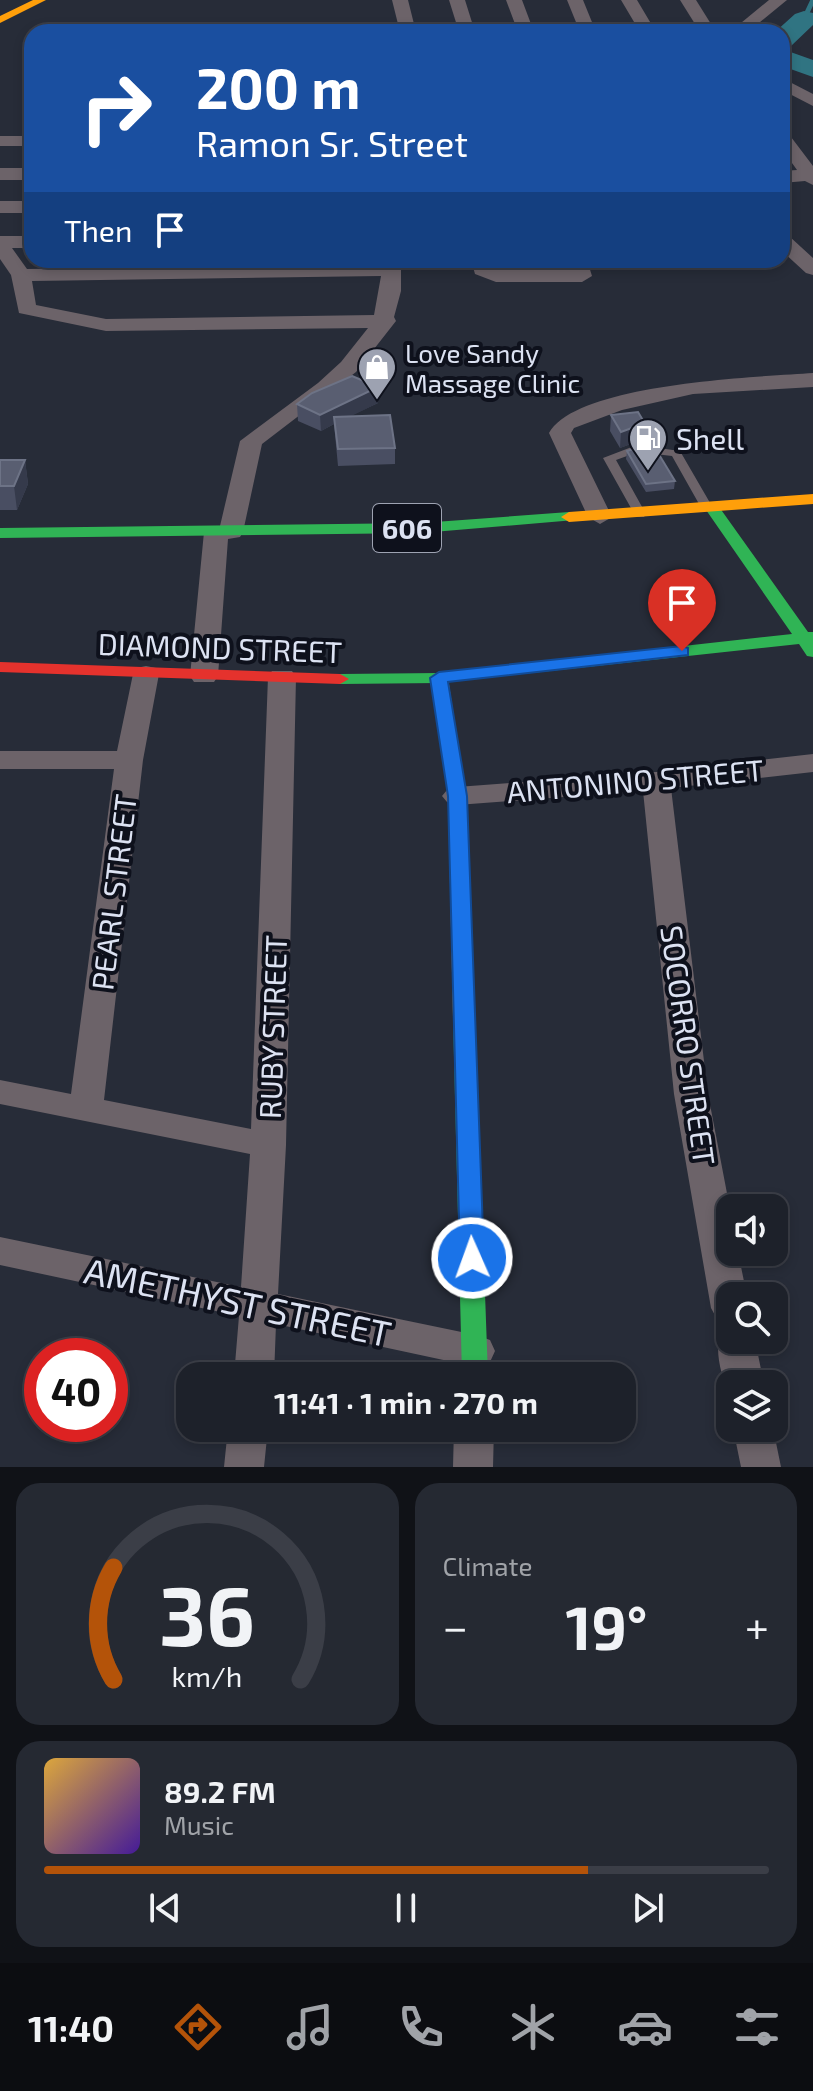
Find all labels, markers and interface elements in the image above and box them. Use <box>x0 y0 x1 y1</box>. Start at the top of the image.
text: 200 m <box>196 53 361 120</box>
icon: right <box>64 56 168 160</box>
text: Ramon Sr. Street <box>196 121 468 164</box>
icon: arrive <box>148 208 192 252</box>
text: Then <box>64 212 132 248</box>
place label: Love Sandy Massage Clinic <box>405 337 580 398</box>
shop icon: Love Sandy Massage Clinic <box>356 346 398 401</box>
fuel station icon: Shell <box>627 417 669 472</box>
place label: Shell <box>676 420 744 456</box>
road number: 606 <box>373 504 441 552</box>
pin <box>648 569 716 651</box>
icon: arrive <box>660 581 704 625</box>
street label: DIAMOND STREET <box>97 625 343 669</box>
street label: ANTONINO STREET <box>505 751 765 809</box>
street label: PEARL STREET <box>83 792 143 992</box>
street label: SOCORRO STREET <box>654 923 724 1167</box>
street label: RUBY STREET <box>251 935 293 1119</box>
map controls <box>716 1194 788 1442</box>
button: sound <box>716 1194 788 1266</box>
position arrow <box>430 1216 514 1300</box>
street label: AMETHYST STREET <box>81 1247 395 1355</box>
button: search <box>716 1282 788 1354</box>
speed limit sign: 40 <box>24 1338 128 1442</box>
button: layers <box>716 1370 788 1442</box>
text: 11:41 · 1 min · 270 m <box>274 1384 538 1420</box>
text: Climate <box>443 1550 532 1581</box>
text: 36 <box>159 1563 255 1663</box>
text: 19° <box>566 1590 647 1662</box>
text: − <box>443 1599 468 1652</box>
text: + <box>745 1599 769 1652</box>
text: km/h <box>172 1658 243 1693</box>
text: 89.2 FM <box>164 1773 276 1809</box>
text: Music <box>164 1809 234 1840</box>
icon: previous <box>143 1886 187 1930</box>
icon: pause <box>384 1886 428 1930</box>
icon: next <box>626 1886 670 1930</box>
icon: directions <box>170 1999 226 2055</box>
icon: music <box>282 1999 338 2055</box>
icon: phone <box>393 1999 449 2055</box>
icon: climate <box>505 1999 561 2055</box>
icon: car <box>617 1999 673 2055</box>
icon: filters <box>729 1999 785 2055</box>
text: 11:40 <box>28 2006 114 2049</box>

